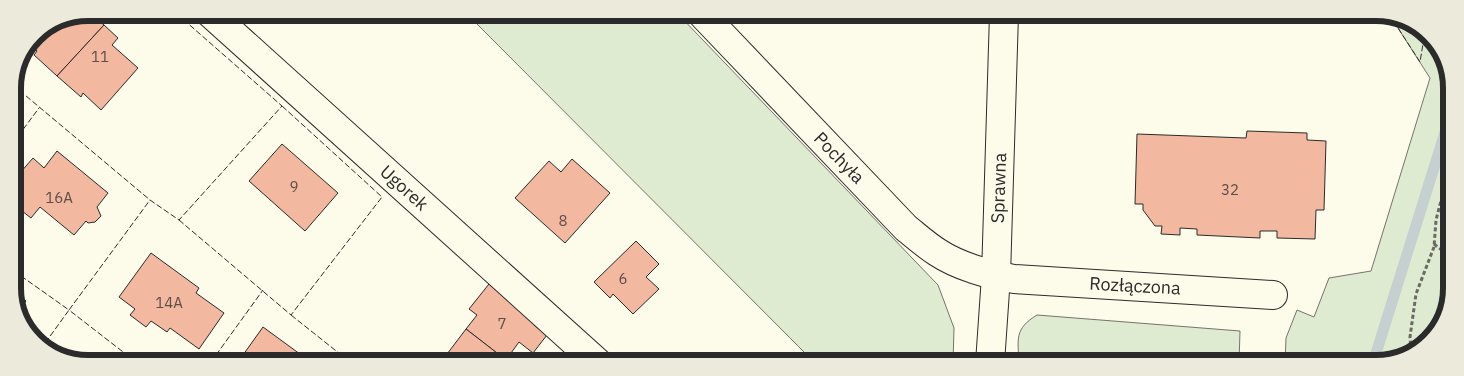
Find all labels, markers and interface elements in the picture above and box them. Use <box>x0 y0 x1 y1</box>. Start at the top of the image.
house number: 11 <box>91 47 109 66</box>
street label: Pochyła <box>809 127 870 189</box>
street label: Sprawna <box>986 152 1011 224</box>
street label: Ugorek <box>375 160 434 216</box>
house number: 9 <box>289 177 299 196</box>
house number: 32 <box>1221 180 1239 199</box>
house number: 16A <box>45 188 73 207</box>
house number: 8 <box>558 211 568 230</box>
house number: 6 <box>618 269 628 288</box>
street label: Rozłączona <box>1089 272 1182 299</box>
house number: 14A <box>155 293 183 312</box>
house number: 7 <box>497 314 507 333</box>

